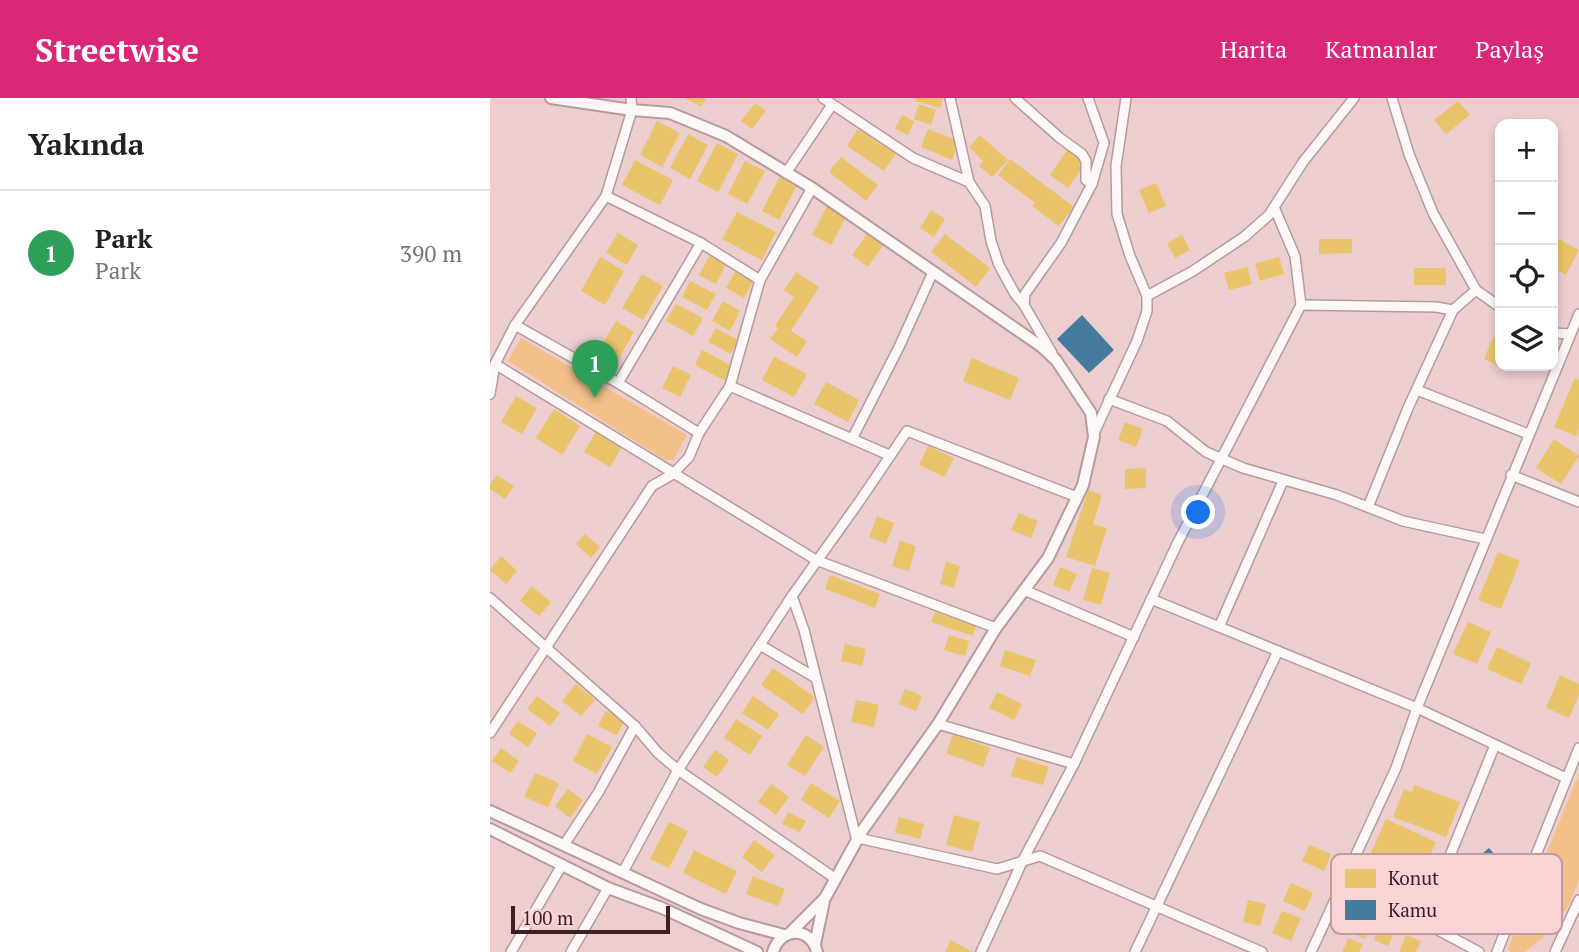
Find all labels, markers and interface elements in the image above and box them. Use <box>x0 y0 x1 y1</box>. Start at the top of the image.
text: Streetwise <box>35 28 199 71</box>
text: Harita <box>1220 33 1287 65</box>
text: Katmanlar <box>1325 33 1437 65</box>
text: Paylaş <box>1475 33 1544 65</box>
map controls <box>1495 119 1558 371</box>
button: + <box>1495 119 1558 182</box>
text: Yakında <box>28 124 144 164</box>
button: − <box>1495 182 1558 245</box>
text: Park <box>95 221 152 255</box>
text: 1 <box>45 238 58 269</box>
text: 390 m <box>400 238 462 269</box>
button: locate <box>1495 245 1558 308</box>
text: Park <box>95 255 141 286</box>
button: layers <box>1495 308 1558 371</box>
pin: 1 <box>572 340 618 398</box>
your location <box>1181 495 1215 529</box>
legend <box>1331 854 1562 934</box>
text: Konut <box>1388 865 1439 890</box>
text: Kamu <box>1388 897 1437 922</box>
scale bar <box>511 903 670 935</box>
text: 100 m <box>522 905 573 930</box>

